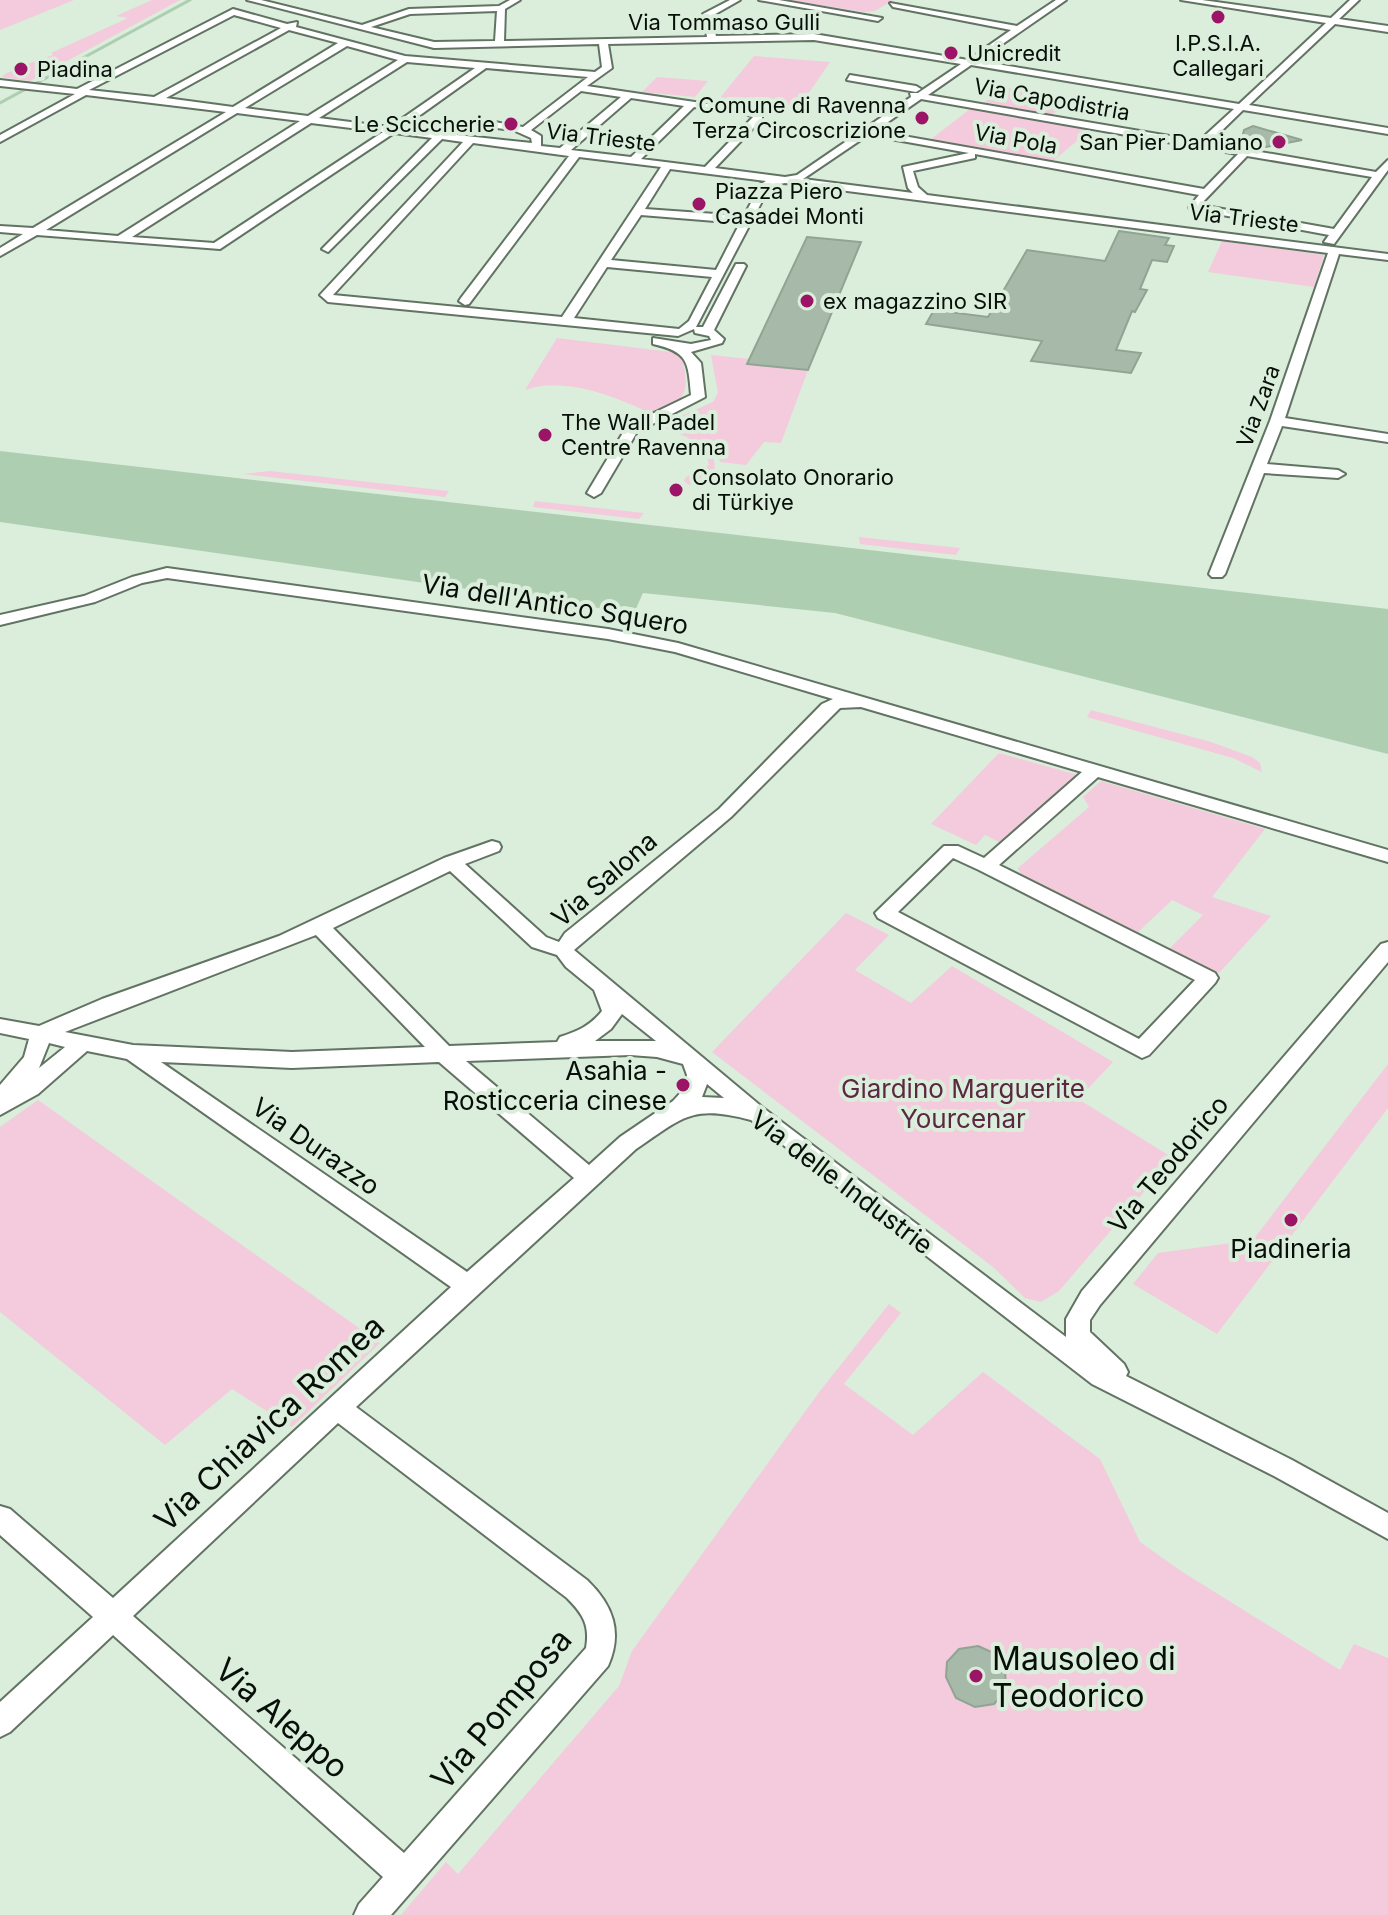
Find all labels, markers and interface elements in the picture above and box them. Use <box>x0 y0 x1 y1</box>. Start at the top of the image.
marker: I.P.S.I.A. Callegari <box>1209 8 1227 26</box>
street label: Via Tommaso Gulli <box>628 9 820 35</box>
place label: I.P.S.I.A. Callegari <box>1172 30 1264 81</box>
place label: Unicredit <box>967 40 1061 66</box>
marker: Unicredit <box>942 44 960 62</box>
place label: Piadina <box>37 56 113 82</box>
marker: Piadina <box>12 60 30 78</box>
street label: Via Capodistria <box>972 72 1132 126</box>
place label: Comune di Ravenna Terza Circoscrizione <box>692 92 906 143</box>
marker: Comune di Ravenna Terza Circoscrizione <box>913 109 931 127</box>
place label: Le Sciccherie <box>354 111 495 137</box>
marker: Le Sciccherie <box>502 115 520 133</box>
street label: Via Trieste <box>545 117 657 157</box>
street label: Via Pola <box>972 119 1060 159</box>
place label: San Pier Damiano <box>1079 129 1263 155</box>
marker: San Pier Damiano <box>1270 133 1288 151</box>
place label: Piazza Piero Casadei Monti <box>715 178 864 229</box>
marker: Piazza Piero Casadei Monti <box>690 195 708 213</box>
street label: Via Trieste <box>1188 198 1300 238</box>
place label: ex magazzino SIR <box>823 288 1007 314</box>
marker: ex magazzino SIR <box>798 292 816 310</box>
street label: Via Zara <box>1231 361 1285 451</box>
place label: The Wall Padel Centre Ravenna <box>561 409 726 460</box>
marker: The Wall Padel Centre Ravenna <box>536 426 554 444</box>
place label: Consolato Onorario di Türkiye <box>692 464 894 515</box>
marker: Consolato Onorario di Türkiye <box>667 481 685 499</box>
street label: Via dell'Antico Squero <box>419 568 691 640</box>
street label: Via Salona <box>545 825 663 933</box>
place label: Asahia - Rosticceria cinese <box>443 1055 667 1116</box>
park label: Giardino Marguerite Yourcenar <box>841 1073 1085 1134</box>
marker: Asahia - Rosticceria cinese <box>674 1076 692 1094</box>
street label: Via Teodorico <box>1101 1089 1235 1239</box>
street label: Via Durazzo <box>246 1091 386 1201</box>
street label: Via delle Industrie <box>745 1103 939 1261</box>
marker: Piadineria <box>1282 1211 1300 1229</box>
place label: Piadineria <box>1230 1233 1352 1264</box>
street label: Via Chiavica Romea <box>146 1306 392 1540</box>
street label: Via Pomposa <box>422 1621 580 1797</box>
place label: Mausoleo di Teodorico <box>992 1639 1176 1715</box>
street label: Via Aleppo <box>207 1650 357 1786</box>
marker: Mausoleo di Teodorico <box>967 1667 985 1685</box>

